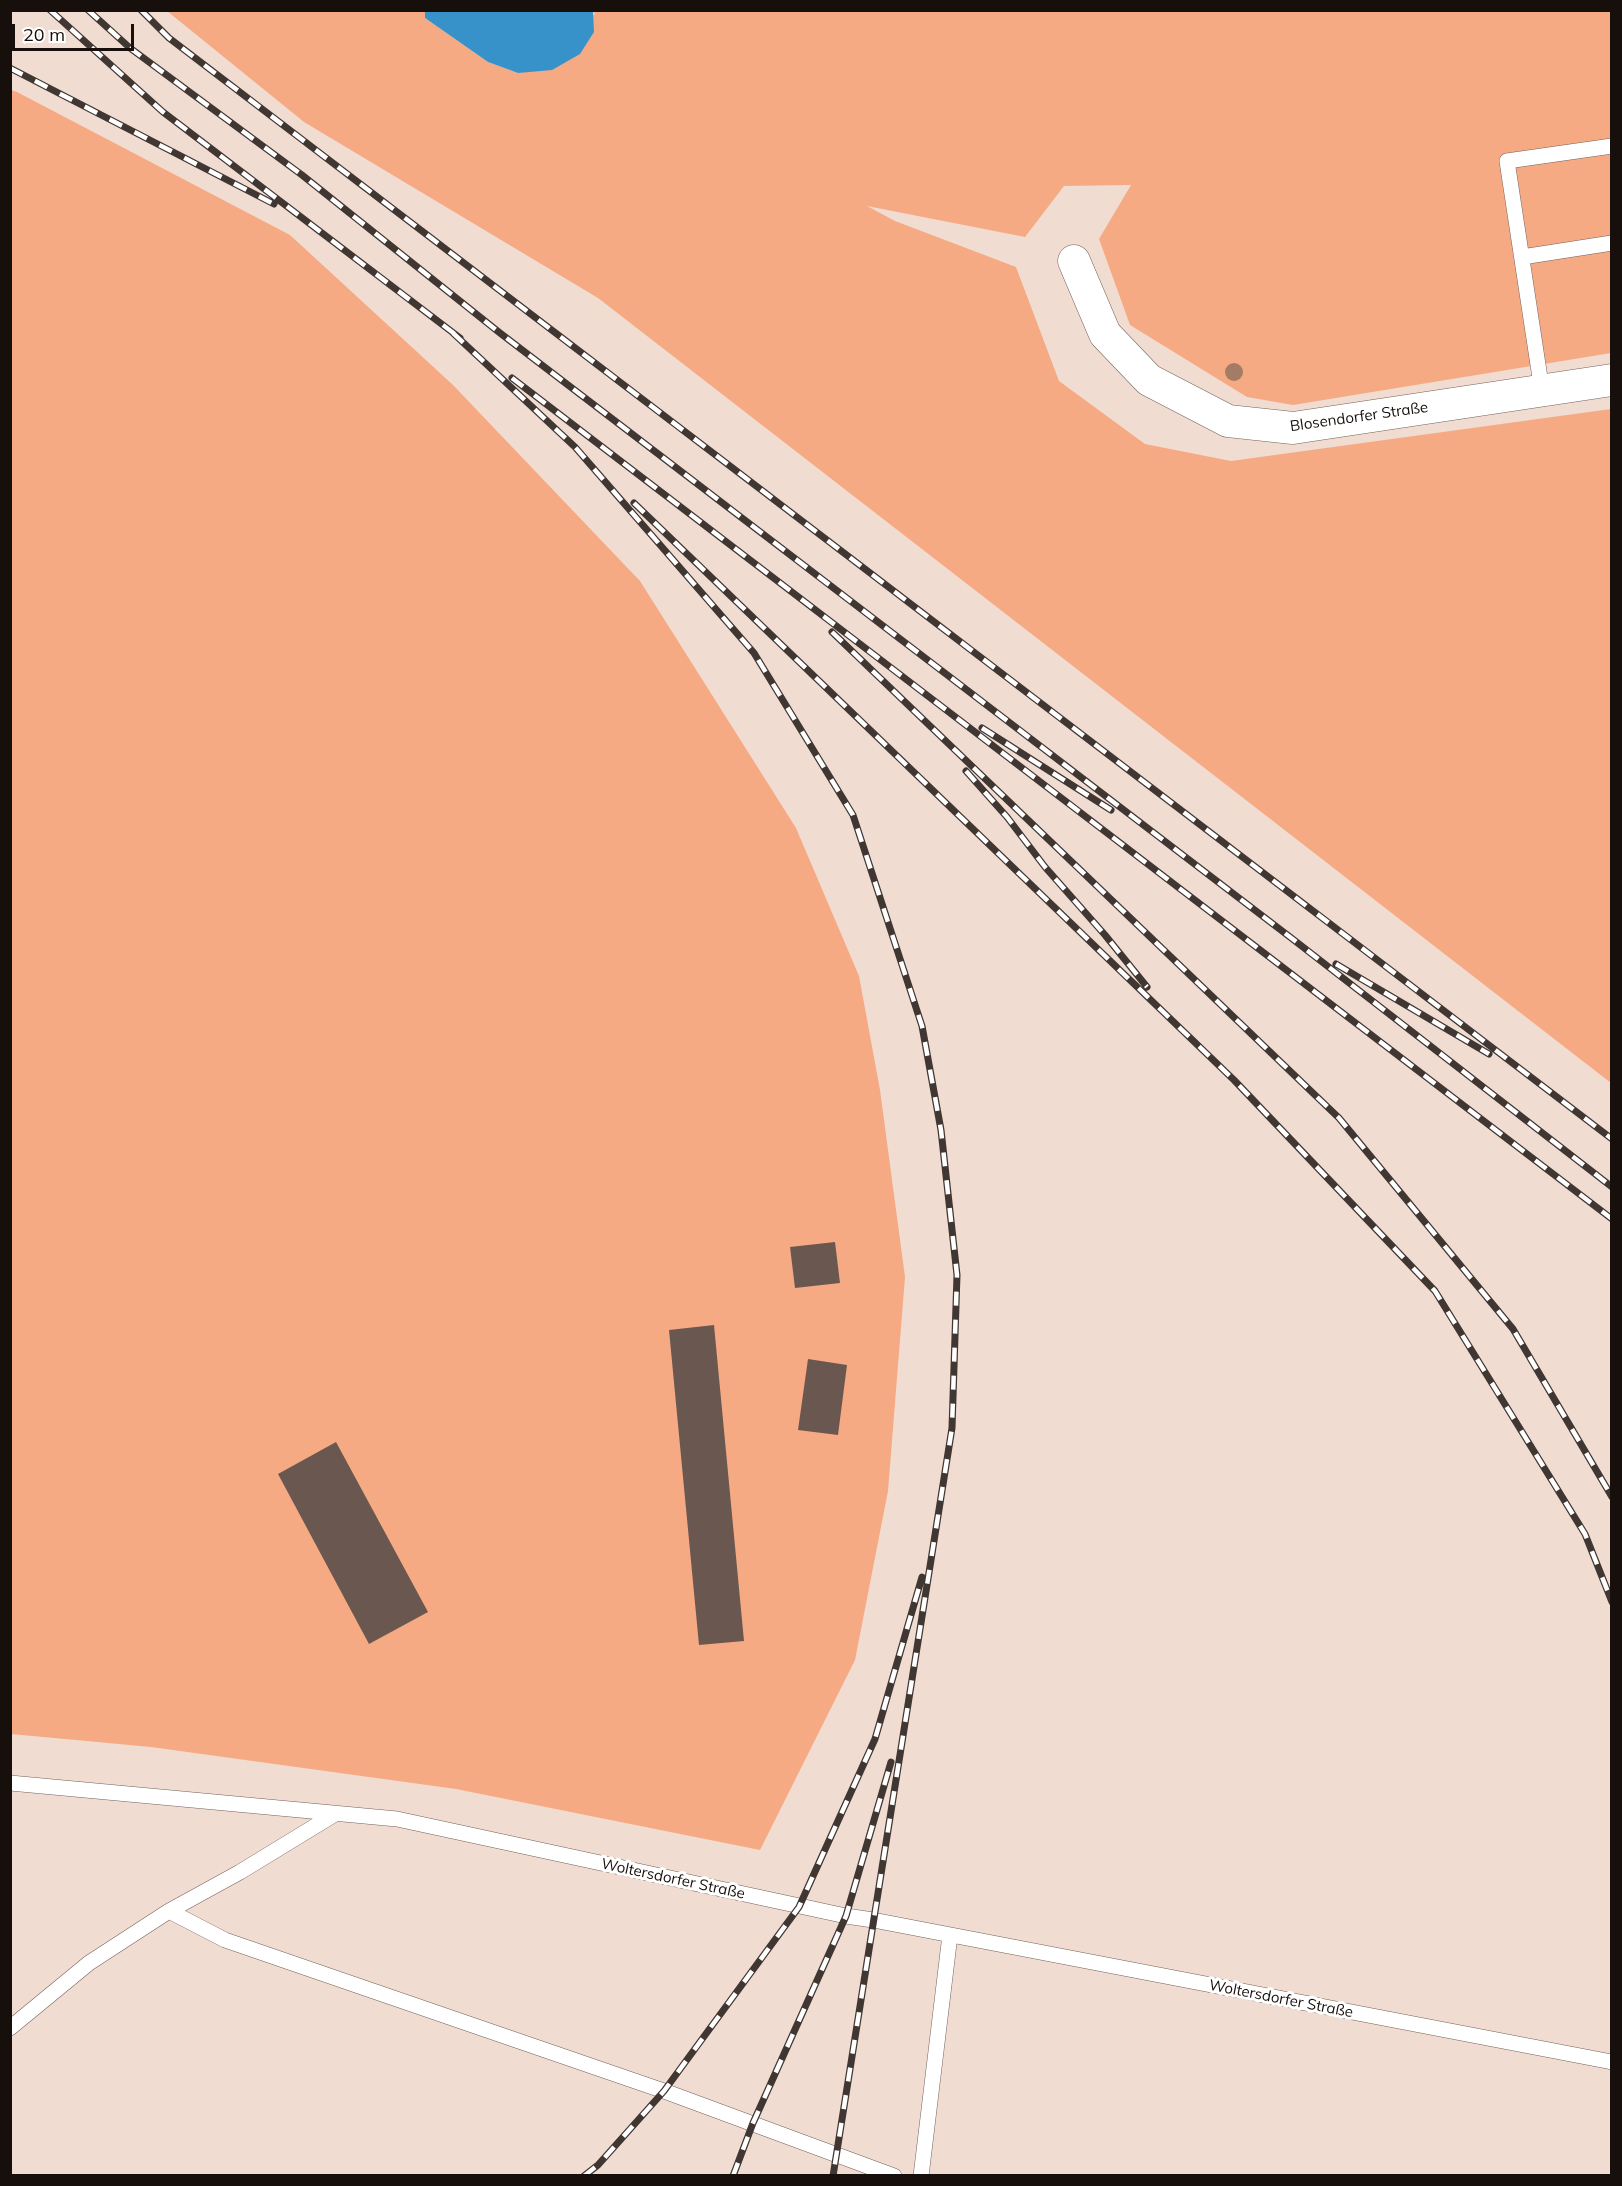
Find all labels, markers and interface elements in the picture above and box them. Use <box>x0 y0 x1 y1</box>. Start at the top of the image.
scale bar <box>15 12 136 50</box>
text: 20 m <box>23 23 65 46</box>
street label: Blosendorfer Straße <box>1289 398 1429 436</box>
street label: Woltersdorfer Straße <box>599 1855 747 1903</box>
street label: Woltersdorfer Straße <box>1207 1976 1355 2022</box>

